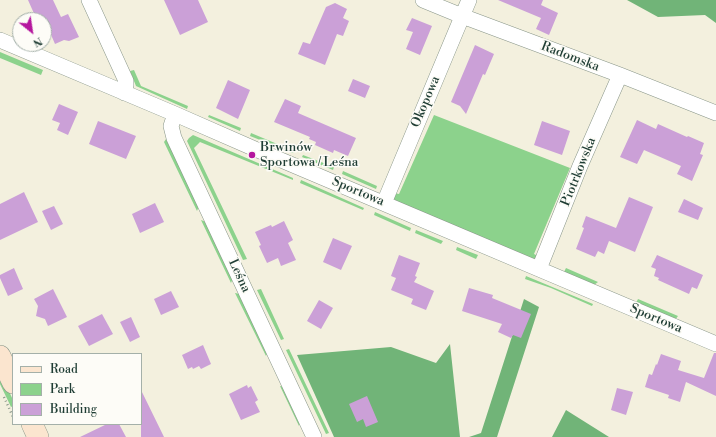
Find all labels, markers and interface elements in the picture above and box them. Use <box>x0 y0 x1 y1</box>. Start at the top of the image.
north arrow <box>12 12 52 52</box>
text: N <box>30 33 45 50</box>
street label: Radomska <box>539 39 601 75</box>
street label: Okopowa <box>408 74 444 130</box>
street label: Piotrkowska <box>558 135 600 209</box>
place label: Brwinów Sportowa / Leśna <box>260 140 358 171</box>
marker: Brwinów Sportowa / Leśna <box>247 150 257 160</box>
street label: Sportowa <box>329 174 387 210</box>
street label: Leśna <box>224 257 254 295</box>
street label: Sportowa <box>627 301 685 337</box>
legend <box>12 353 142 425</box>
text: Road <box>50 362 78 377</box>
text: Park <box>50 382 75 397</box>
text: Building <box>50 402 97 417</box>

